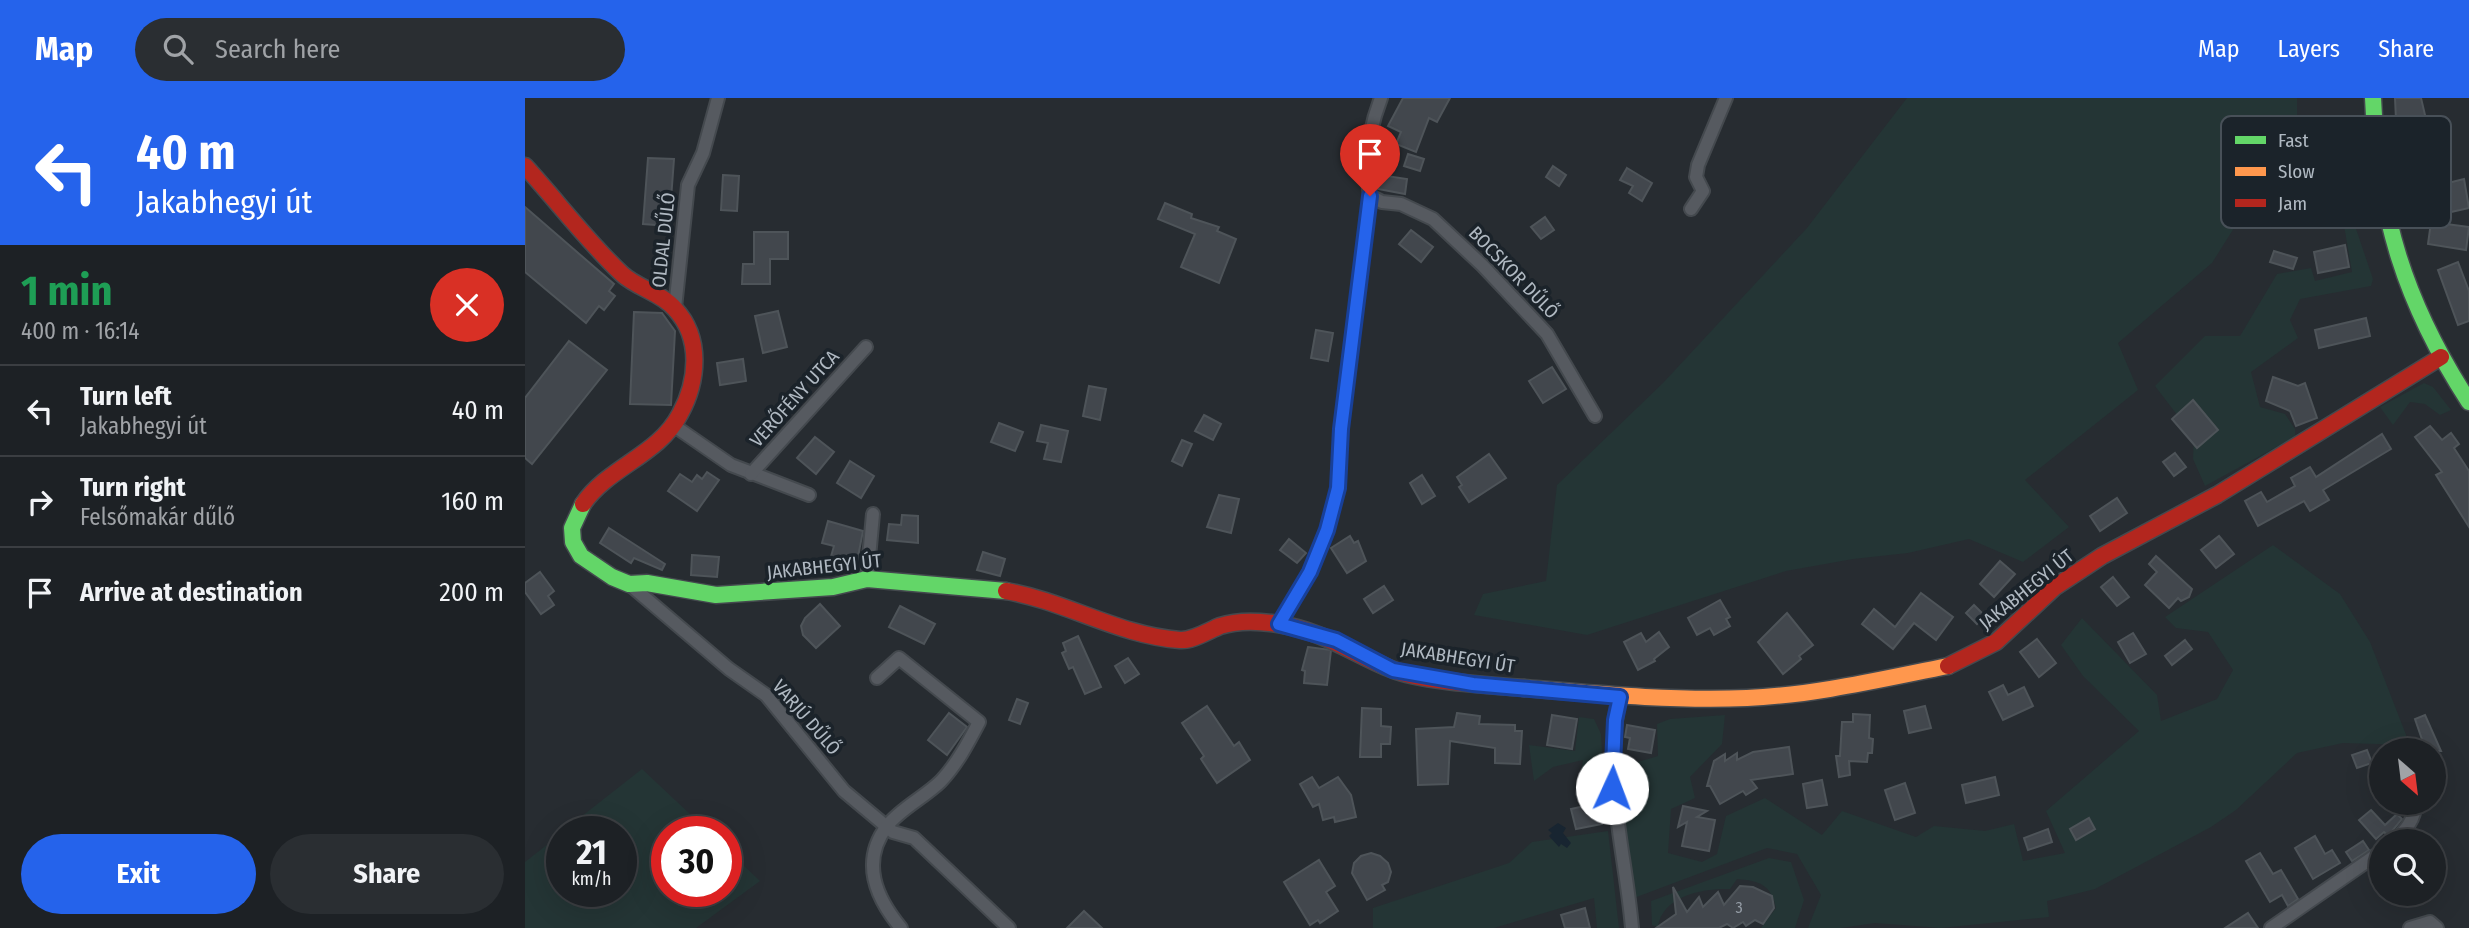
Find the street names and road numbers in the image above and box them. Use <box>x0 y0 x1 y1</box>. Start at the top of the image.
street label: OLDAL DŰLŐ <box>647 191 680 289</box>
street label: BOCSKOR DŰLŐ <box>1464 221 1563 323</box>
street label: VERŐFÉNY UTCA <box>745 345 844 451</box>
street label: JAKABHEGYI ÚT <box>1974 544 2078 635</box>
street label: JAKABHEGYI ÚT <box>766 549 883 584</box>
street label: JAKABHEGYI ÚT <box>1399 637 1517 678</box>
street label: VARJÚ DŰLŐ <box>768 675 846 760</box>

